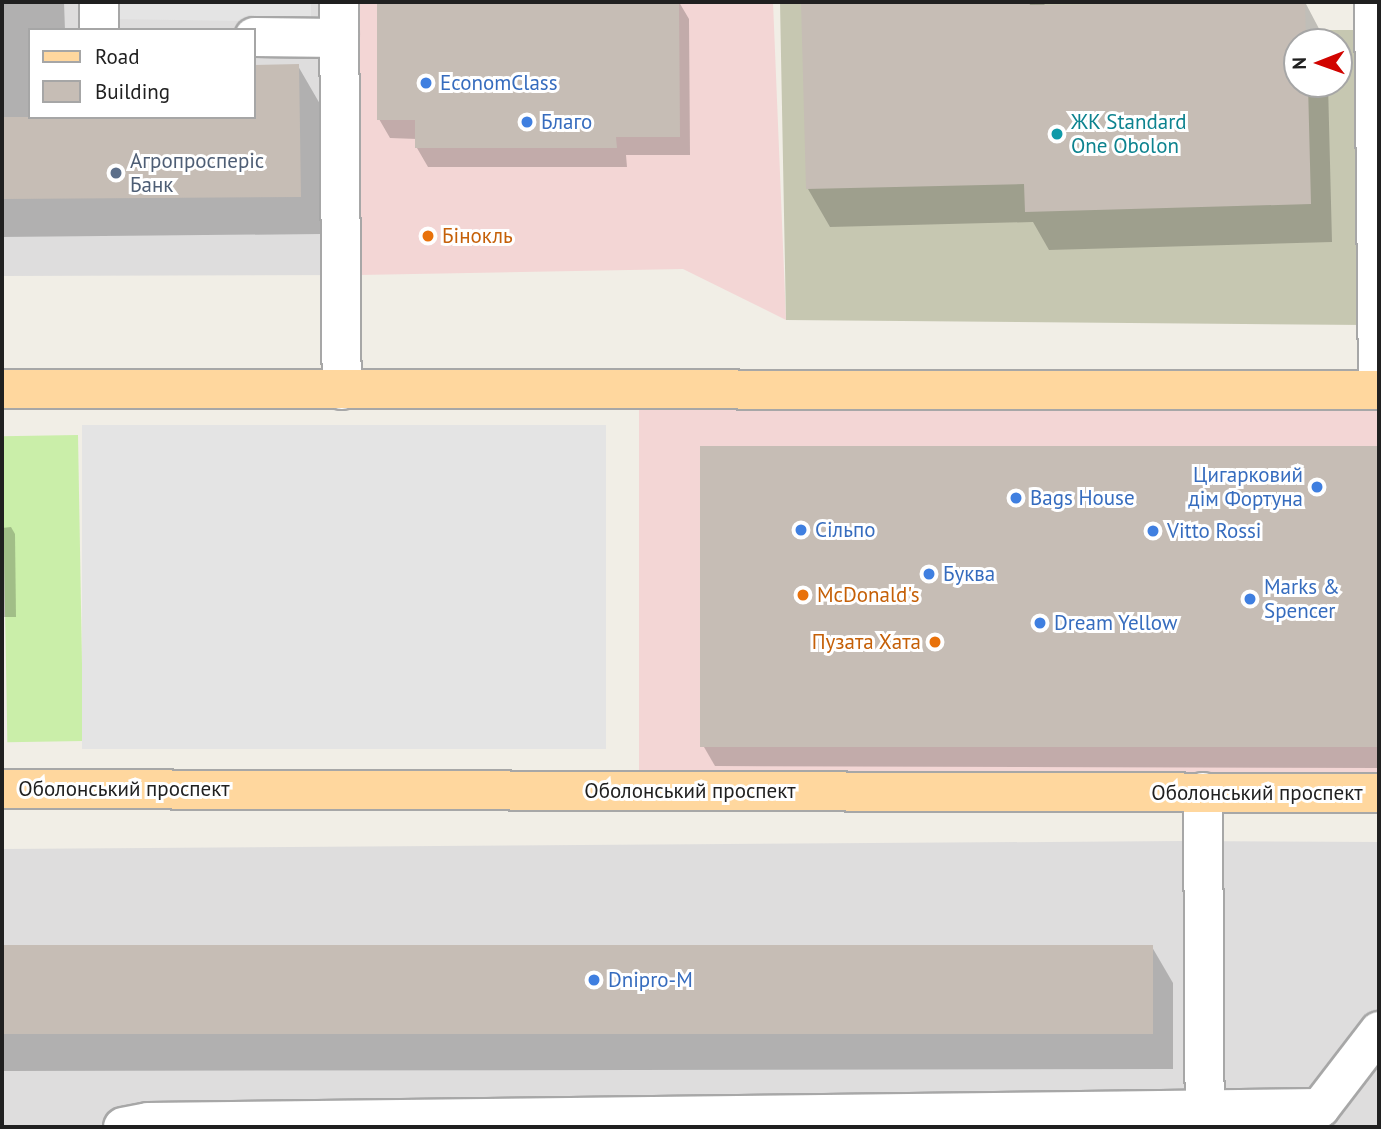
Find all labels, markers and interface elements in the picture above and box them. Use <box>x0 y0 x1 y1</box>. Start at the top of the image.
legend <box>28 28 256 119</box>
north arrow <box>1283 28 1353 98</box>
text: Road <box>95 43 139 70</box>
text: N <box>1287 57 1311 70</box>
place label: EconomClass <box>440 70 558 96</box>
marker: EconomClass <box>418 75 434 91</box>
text: Building <box>95 78 170 105</box>
place label: Благо <box>541 109 592 135</box>
place label: ЖК Standard One Obolon <box>1071 109 1187 159</box>
marker: Благо <box>519 114 535 130</box>
marker: ЖК Standard One Obolon <box>1049 126 1065 142</box>
place label: Агропросперіс Банк <box>130 148 264 198</box>
marker: Агропросперіс Банк <box>108 165 124 181</box>
place label: Бінокль <box>442 223 513 249</box>
marker: Бінокль <box>420 228 436 244</box>
place label: Цигарковий дім Фортуна <box>1188 462 1303 512</box>
marker: Цигарковий дім Фортуна <box>1309 479 1325 495</box>
place label: Bags House <box>1030 485 1135 511</box>
marker: Bags House <box>1008 490 1024 506</box>
place label: Сільпо <box>815 517 875 543</box>
place label: Vitto Rossi <box>1167 518 1261 544</box>
marker: Сільпо <box>793 522 809 538</box>
marker: Vitto Rossi <box>1145 523 1161 539</box>
place label: Буква <box>943 561 995 587</box>
marker: Буква <box>921 566 937 582</box>
place label: Marks & Spencer <box>1264 574 1340 624</box>
place label: McDonald's <box>817 582 920 608</box>
marker: McDonald's <box>795 587 811 603</box>
marker: Marks & Spencer <box>1242 591 1258 607</box>
place label: Dream Yellow <box>1054 610 1178 636</box>
marker: Dream Yellow <box>1032 615 1048 631</box>
place label: Пузата Хата <box>811 629 921 655</box>
marker: Пузата Хата <box>927 634 943 650</box>
street label: Оболонський проспект <box>18 776 230 802</box>
street label: Оболонський проспект <box>584 778 796 804</box>
street label: Оболонський проспект <box>1151 780 1363 806</box>
place label: Dnipro-M <box>608 967 693 993</box>
marker: Dnipro-M <box>586 972 602 988</box>

